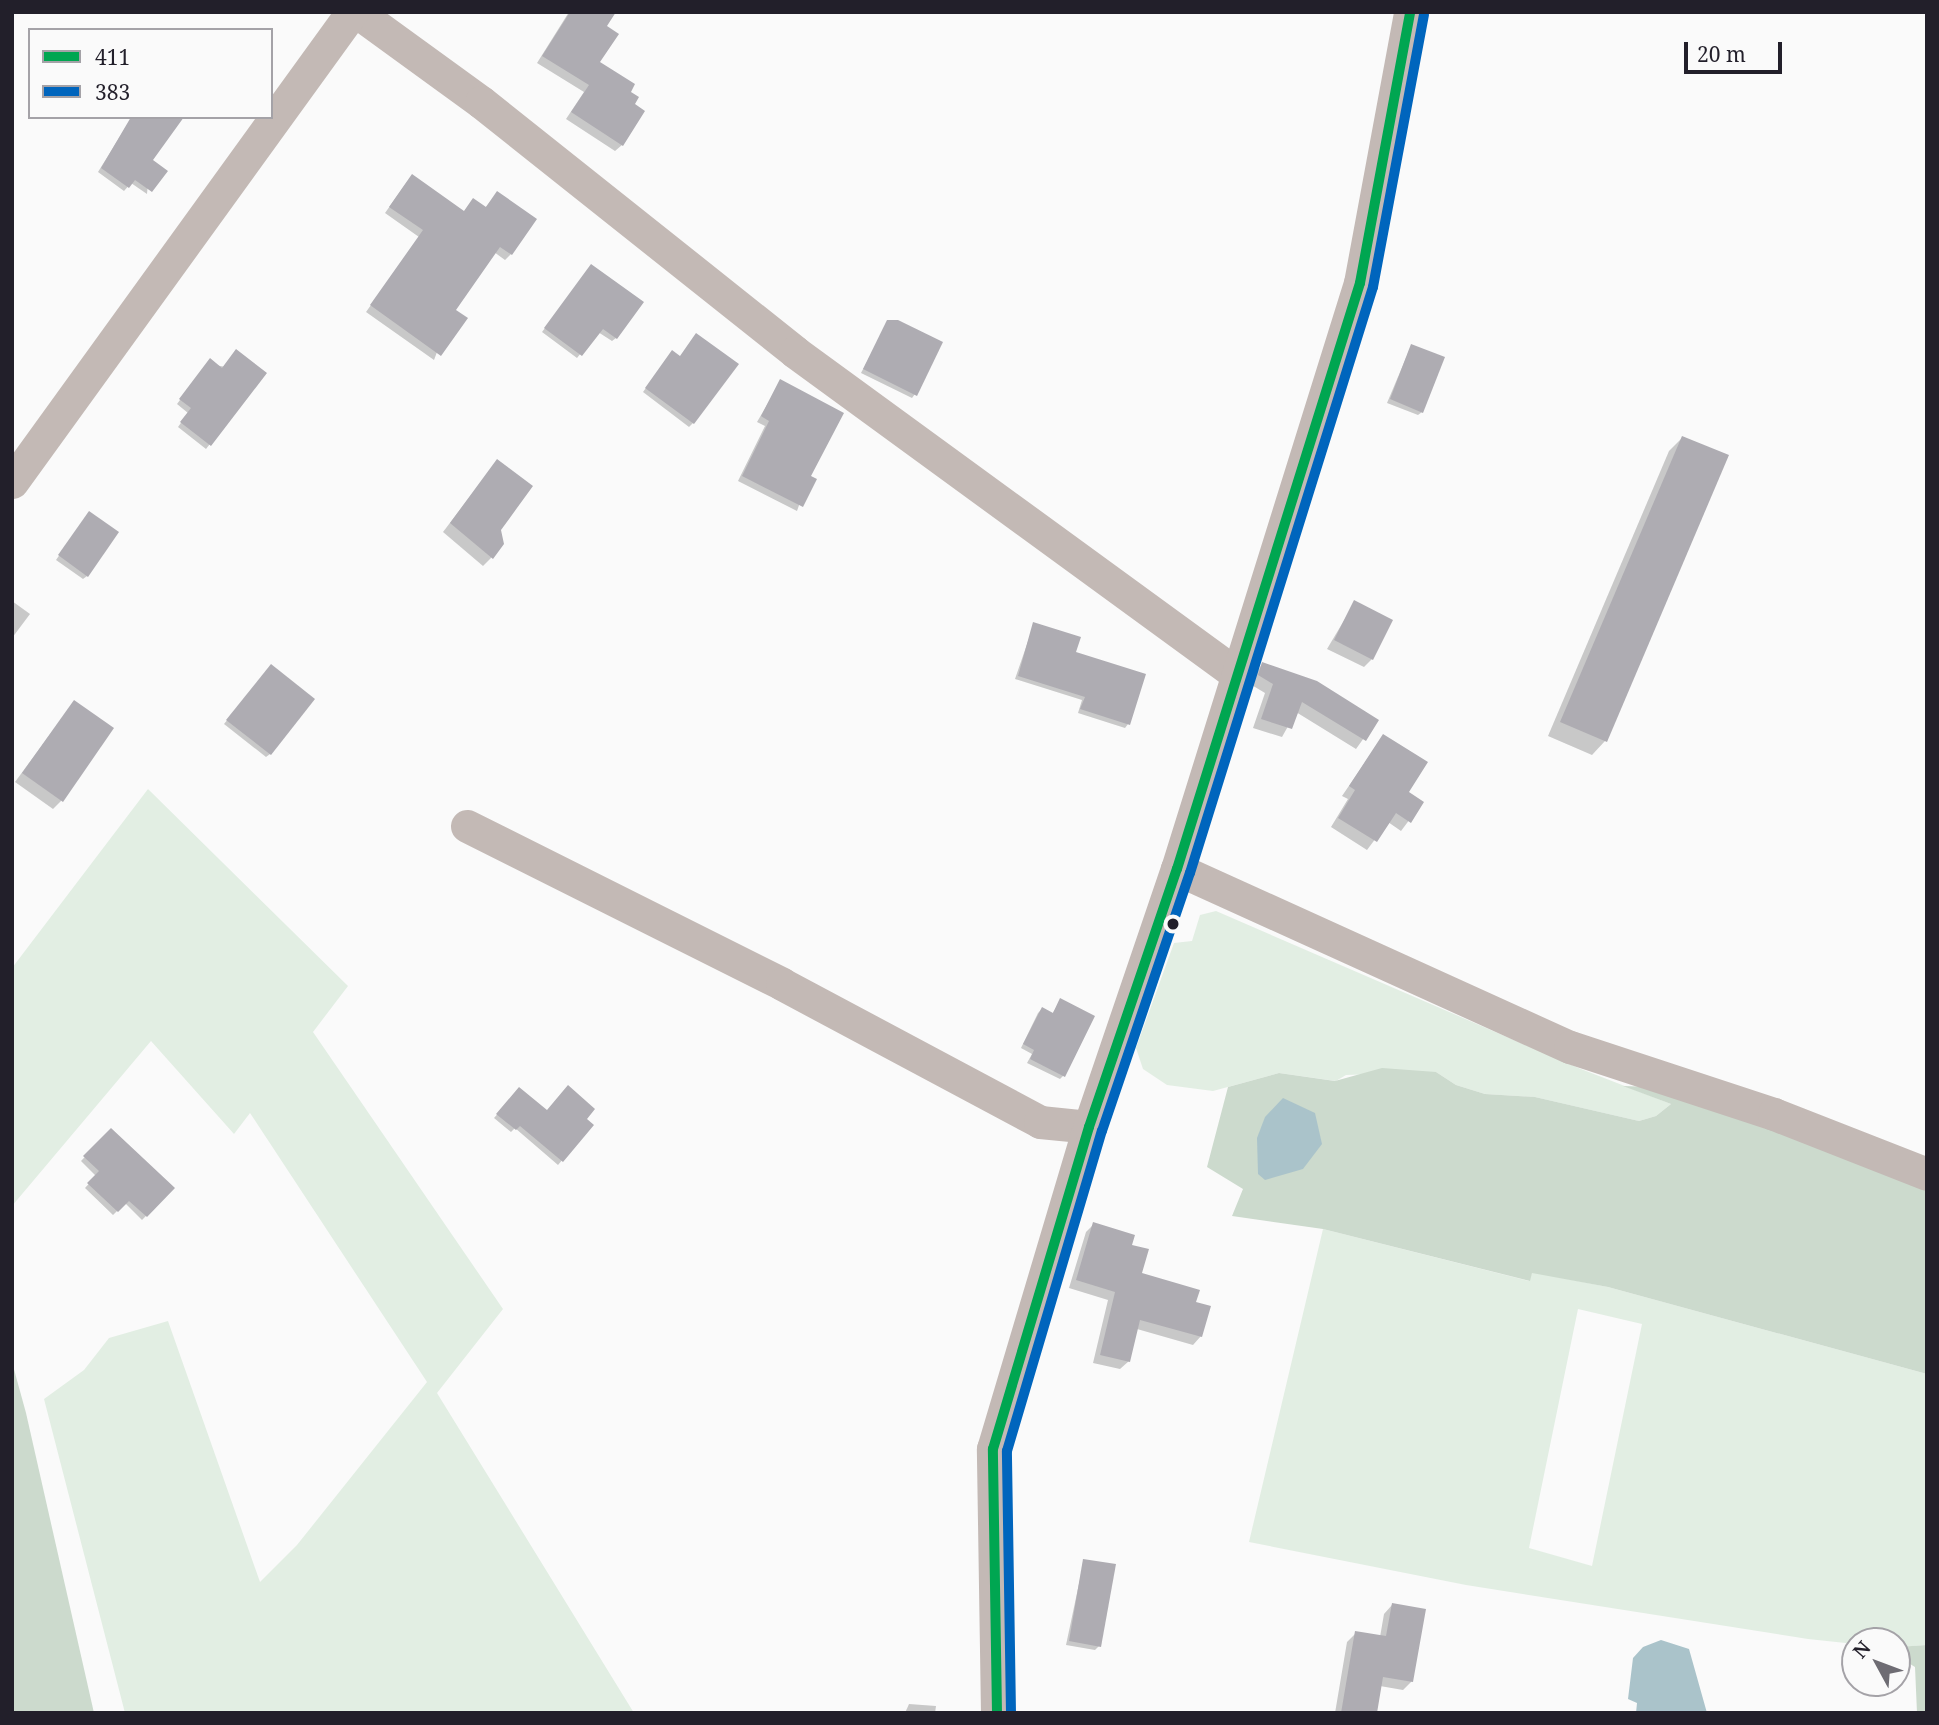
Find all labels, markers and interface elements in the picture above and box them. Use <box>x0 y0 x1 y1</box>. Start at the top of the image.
legend <box>28 28 273 119</box>
scale bar <box>1687 28 1785 72</box>
text: 20 m <box>1697 40 1746 68</box>
text: 411 <box>95 43 130 71</box>
text: 383 <box>95 78 130 106</box>
unlabelled marker <box>1166 917 1180 931</box>
north arrow <box>1841 1627 1911 1697</box>
text: N <box>1847 1635 1876 1664</box>

